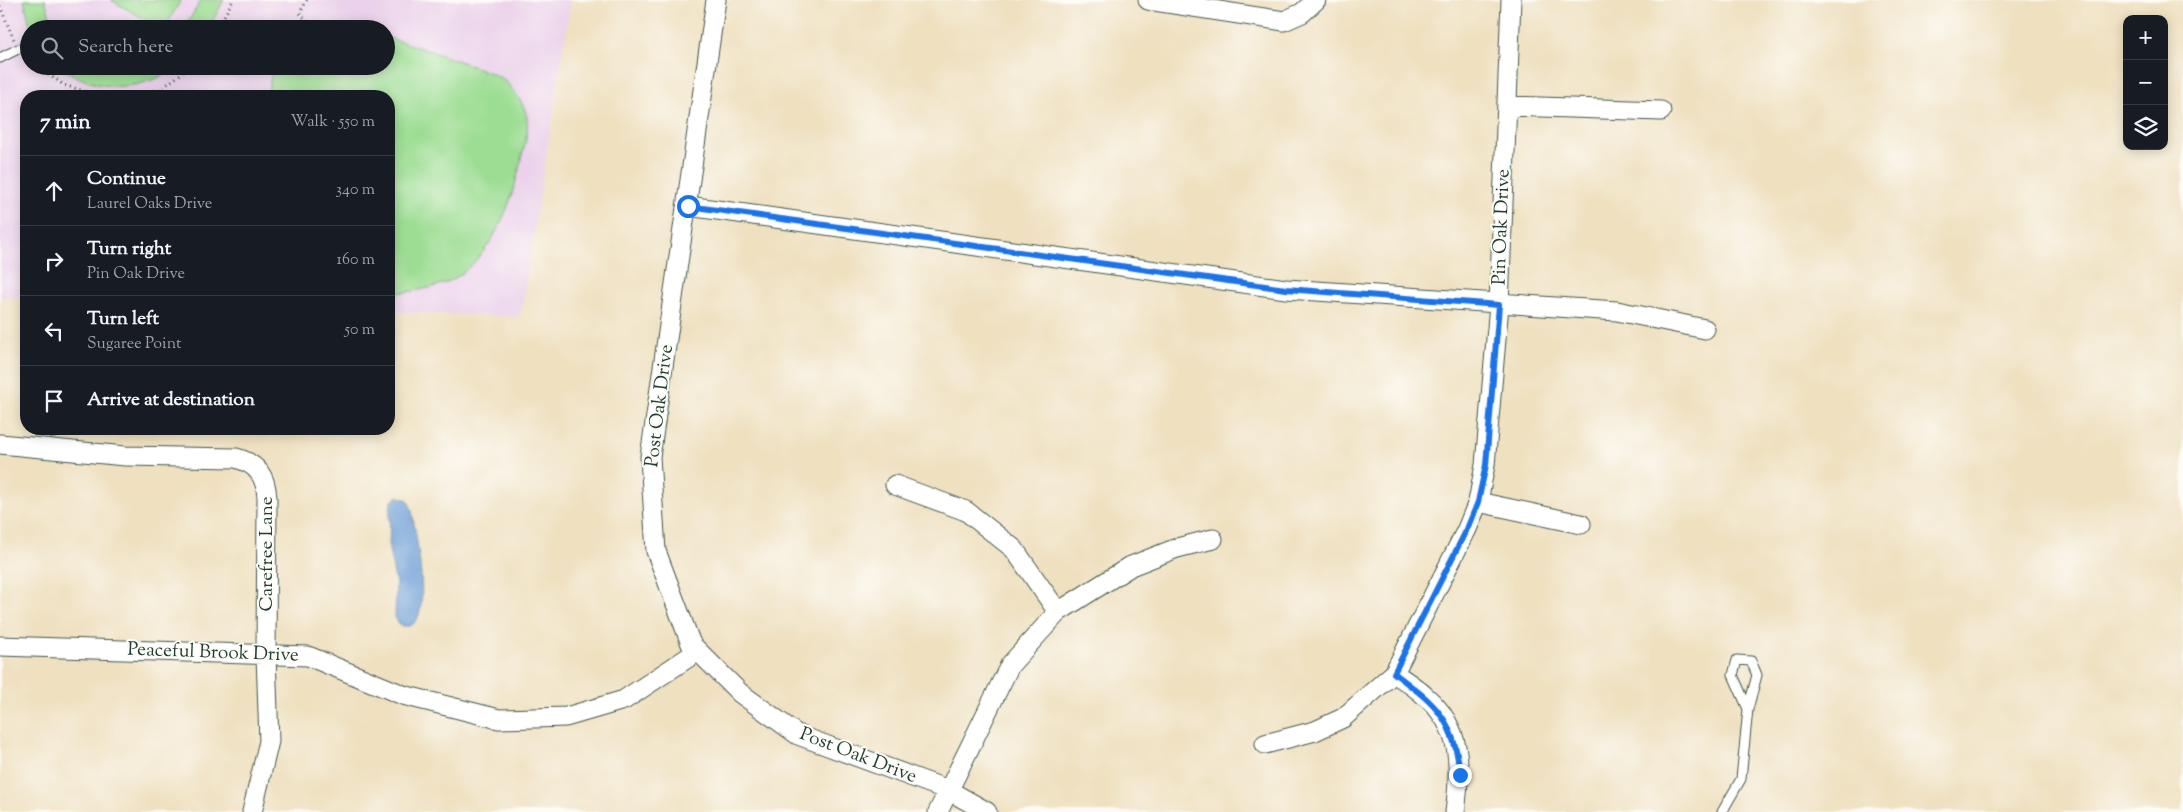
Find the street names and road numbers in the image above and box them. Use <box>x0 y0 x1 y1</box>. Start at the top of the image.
street label: Pin Oak Drive <box>1486 168 1518 286</box>
street label: Post Oak Drive <box>639 343 681 469</box>
street label: Carefree Lane <box>254 496 281 612</box>
street label: Peaceful Brook Drive <box>127 637 299 669</box>
street label: Post Oak Drive <box>796 721 921 791</box>

